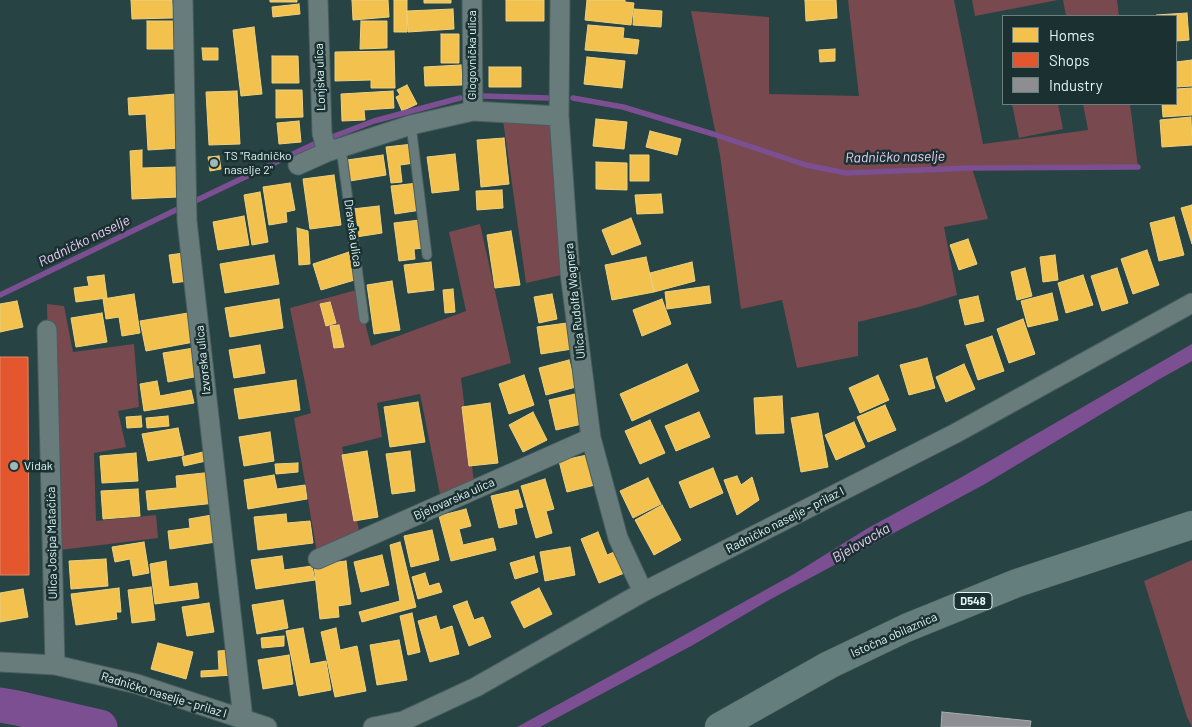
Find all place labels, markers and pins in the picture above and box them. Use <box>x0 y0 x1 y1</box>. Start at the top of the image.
place label: TS "Radničko naselje 2" <box>224 149 291 177</box>
marker: TS "Radničko naselje 2" <box>208 157 220 169</box>
place label: Vidak <box>24 459 53 473</box>
marker: Vidak <box>8 460 20 472</box>

